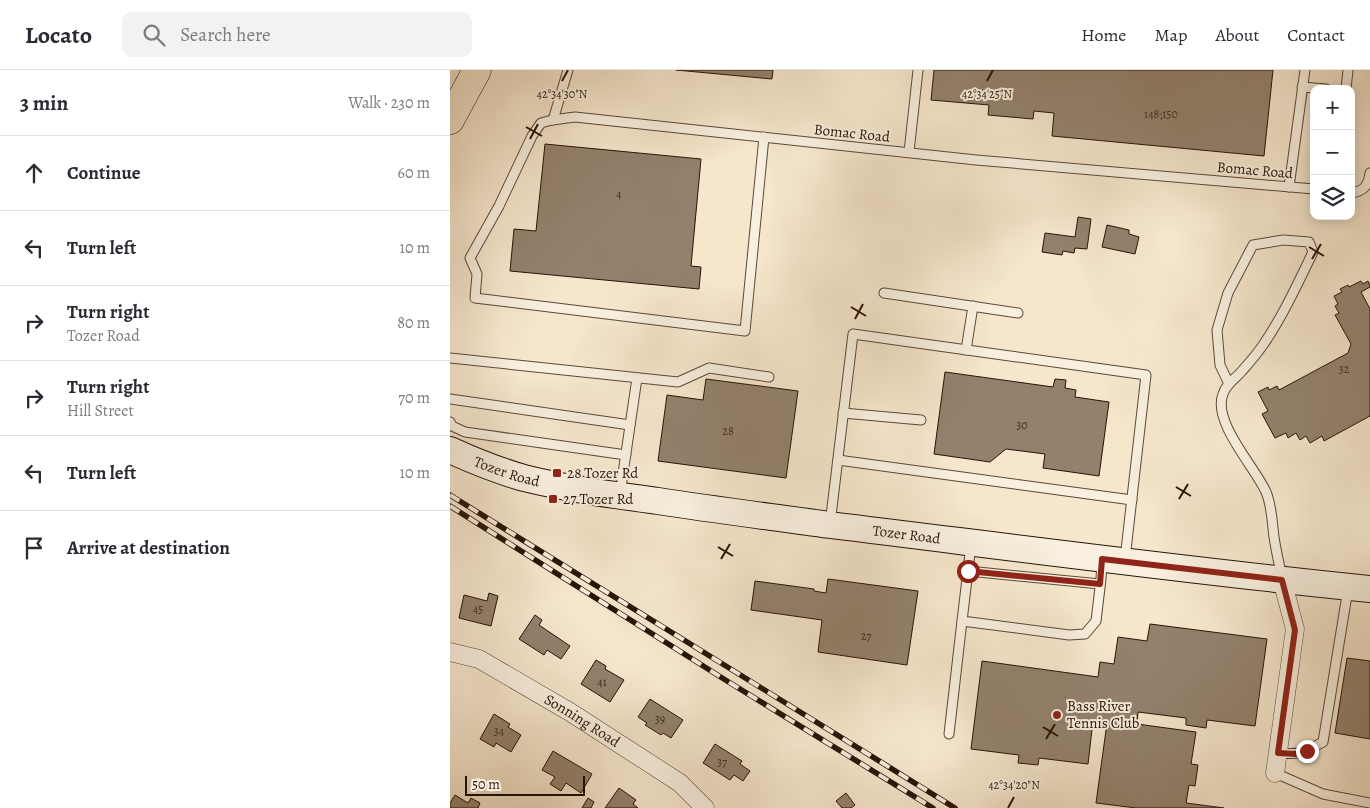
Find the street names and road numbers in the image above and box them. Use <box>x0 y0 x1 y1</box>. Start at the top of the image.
street label: Bomac Road <box>813 119 892 147</box>
street label: Bomac Road <box>1216 157 1295 183</box>
street label: Tozer Road <box>471 451 543 492</box>
street label: Tozer Road <box>871 520 943 549</box>
street label: Sonning Road <box>541 689 625 752</box>

